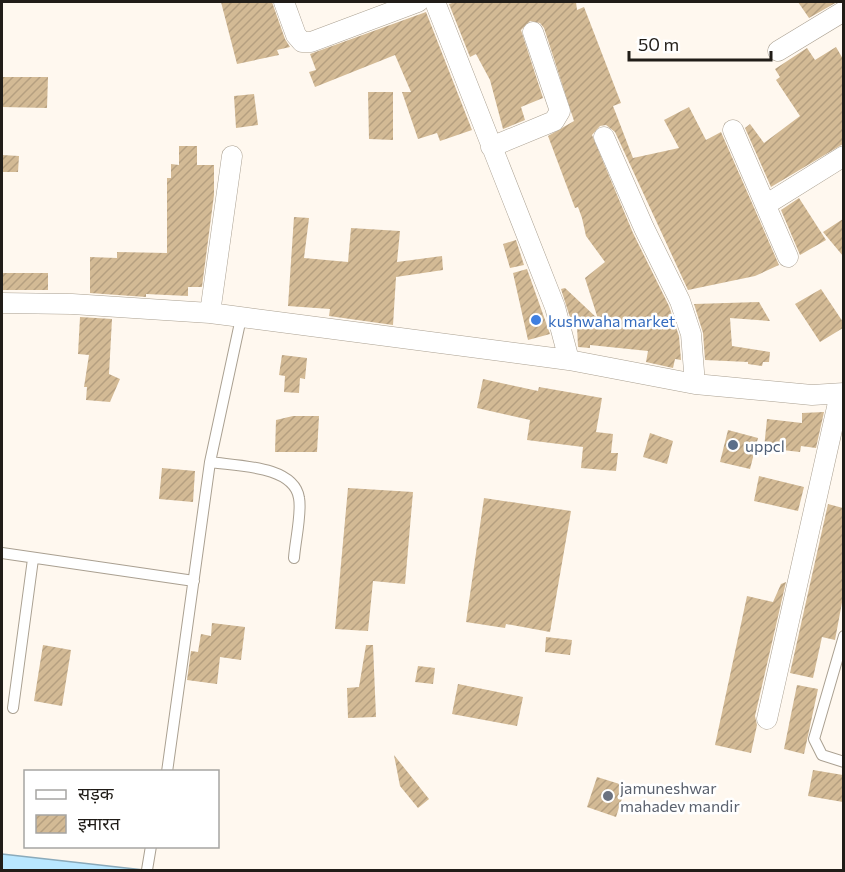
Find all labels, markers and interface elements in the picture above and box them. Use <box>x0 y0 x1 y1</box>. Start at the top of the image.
scale bar <box>629 24 772 62</box>
text: 50 m <box>638 33 679 55</box>
place label: kushwaha market <box>548 311 676 330</box>
marker: kushwaha market <box>529 313 543 327</box>
place label: uppcl <box>745 436 785 455</box>
marker: uppcl <box>726 438 740 452</box>
legend <box>24 770 219 848</box>
place label: jamuneshwar mahadev mandir <box>620 778 740 815</box>
text: सड़क <box>78 782 115 804</box>
marker: jamuneshwar mahadev mandir <box>601 789 615 803</box>
text: इमारत <box>78 812 121 834</box>

